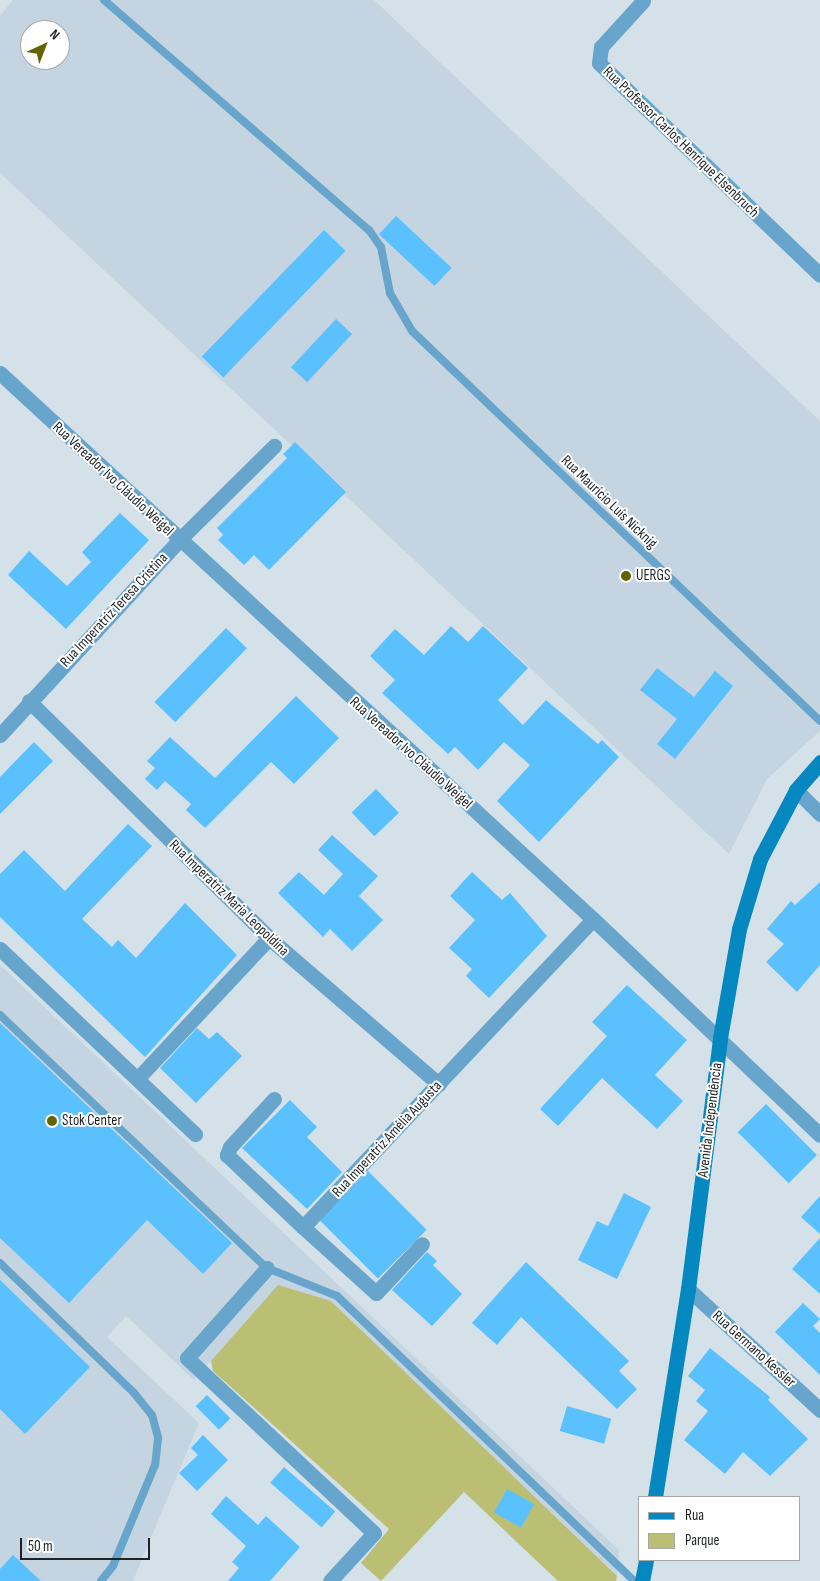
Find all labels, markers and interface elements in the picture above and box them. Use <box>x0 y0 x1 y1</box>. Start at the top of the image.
north arrow <box>20 20 70 70</box>
text: N <box>46 26 63 43</box>
street label: Rua Professor Carlos Henrique Elsenbruch <box>599 63 763 221</box>
street label: Rua Vereador Ivo Cláudio Weigel <box>49 418 177 540</box>
street label: Rua Maurício Luís Nicknig <box>557 452 661 552</box>
street label: Rua Imperatriz Teresa Cristina <box>56 549 172 671</box>
place label: UERGS <box>636 567 670 585</box>
marker: UERGS <box>620 570 632 582</box>
street label: Rua Vereador Ivo Cláudio Weigel <box>346 693 476 813</box>
street label: Rua Imperatriz Maria Leopoldina <box>165 836 293 960</box>
street label: Avenida Independência <box>694 1062 726 1178</box>
street label: Rua Imperatriz Amélia Augusta <box>328 1077 446 1201</box>
place label: Stok Center <box>62 1112 122 1130</box>
marker: Stok Center <box>46 1115 58 1127</box>
street label: Rua Germano Kessler <box>709 1307 799 1391</box>
legend <box>638 1496 800 1561</box>
text: Rua <box>685 1506 704 1525</box>
scale bar <box>22 1528 152 1560</box>
text: Parque <box>685 1531 720 1550</box>
text: 50 m <box>28 1537 53 1556</box>

